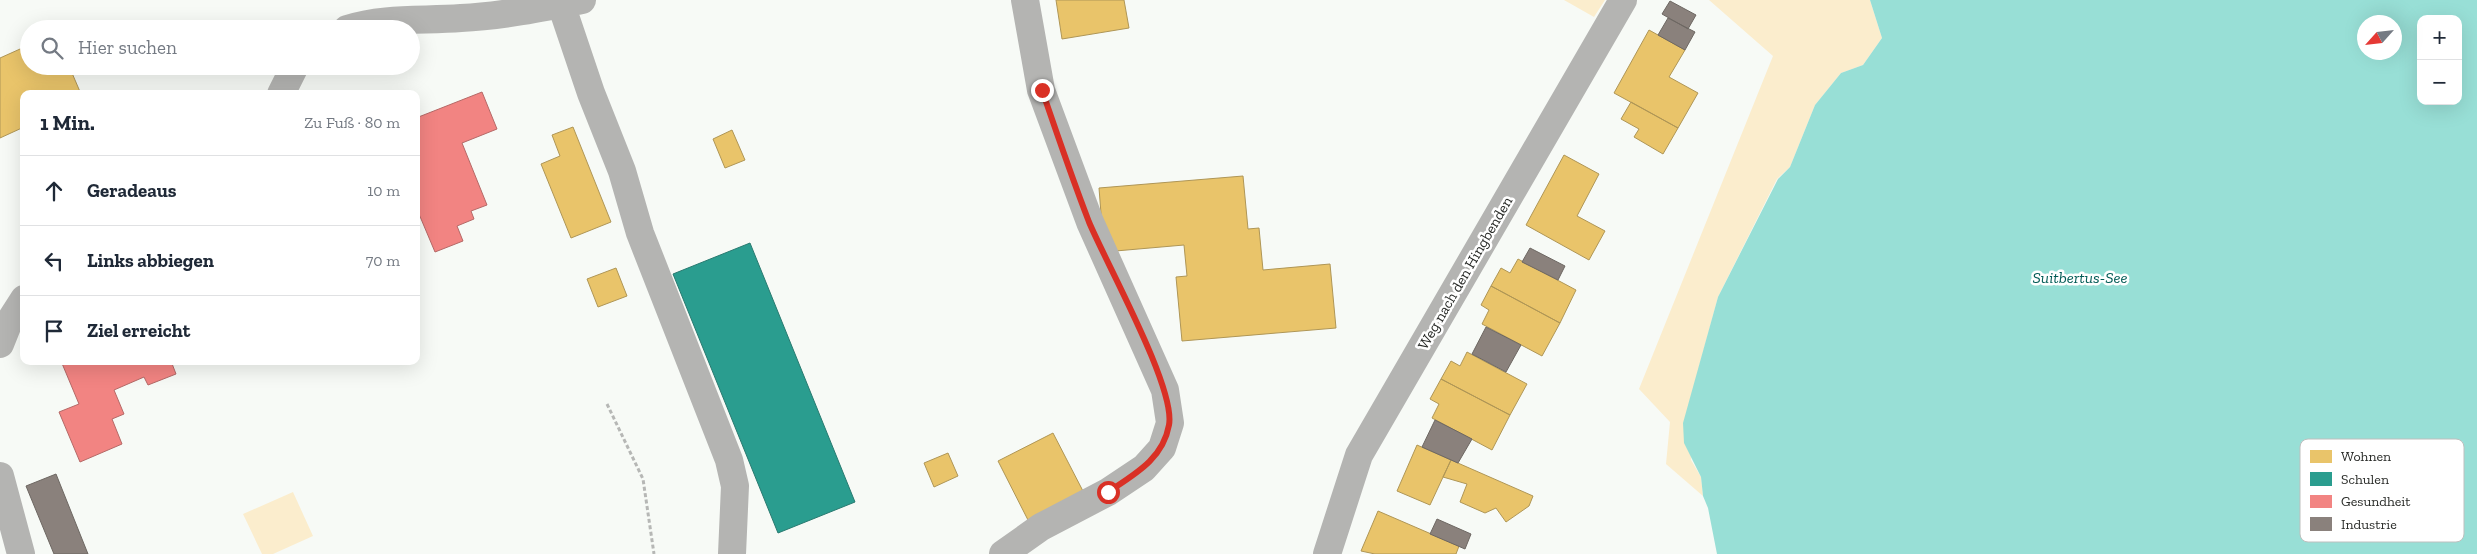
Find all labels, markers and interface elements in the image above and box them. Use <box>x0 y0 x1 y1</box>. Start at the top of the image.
north arrow <box>2357 15 2402 60</box>
map controls <box>2417 15 2462 105</box>
button: + <box>2417 15 2462 60</box>
search box <box>20 20 420 75</box>
icon: search <box>38 34 66 62</box>
text: Hier suchen <box>78 36 177 59</box>
button: − <box>2417 60 2462 105</box>
route end <box>1031 79 1054 102</box>
text: 1 Min. <box>40 110 95 135</box>
text: Zu Fuß · 80 m <box>304 113 400 132</box>
icon: ahead <box>40 177 68 205</box>
text: Geradeaus <box>87 179 177 202</box>
text: 10 m <box>367 181 400 200</box>
street label: Weg nach den Hingbenden <box>1414 193 1516 353</box>
icon: left <box>40 247 68 275</box>
text: Links abbiegen <box>87 249 214 272</box>
text: 70 m <box>366 251 400 270</box>
water label: Suitbertus-See <box>2032 268 2128 287</box>
icon: arrive <box>40 317 68 345</box>
text: Ziel erreicht <box>87 319 190 342</box>
legend <box>2300 439 2464 542</box>
text: Wohnen <box>2341 448 2391 465</box>
text: Schulen <box>2341 471 2389 488</box>
route start <box>1097 481 1120 504</box>
text: Gesundheit <box>2341 493 2411 510</box>
text: Industrie <box>2341 516 2397 533</box>

